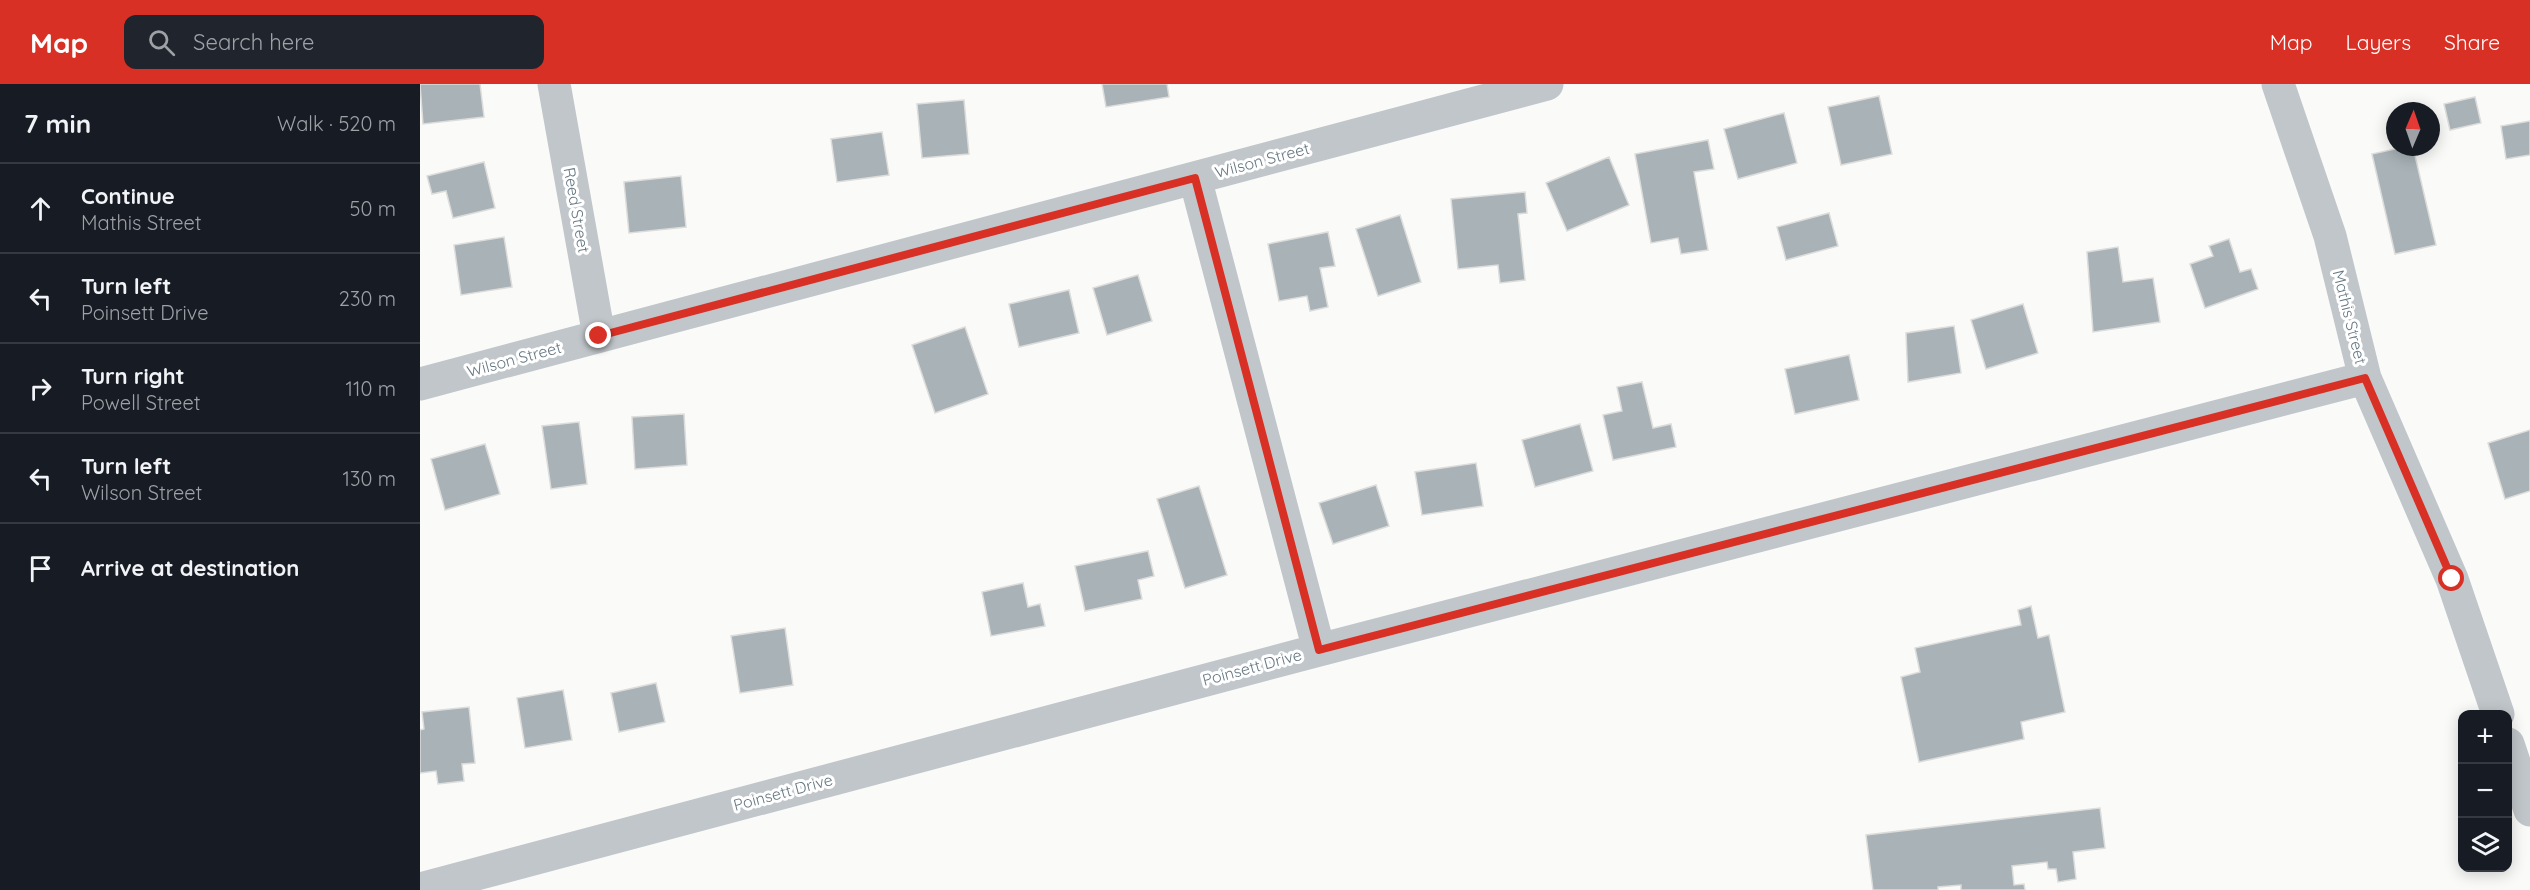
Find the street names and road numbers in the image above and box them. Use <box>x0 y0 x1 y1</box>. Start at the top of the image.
street label: Wilson Street <box>1213 138 1311 182</box>
street label: Reed Street <box>560 166 594 254</box>
street label: Mathis Street <box>2329 268 2371 366</box>
street label: Wilson Street <box>465 337 563 381</box>
street label: Poinsett Drive <box>1200 644 1304 690</box>
street label: Poinsett Drive <box>731 769 835 815</box>

